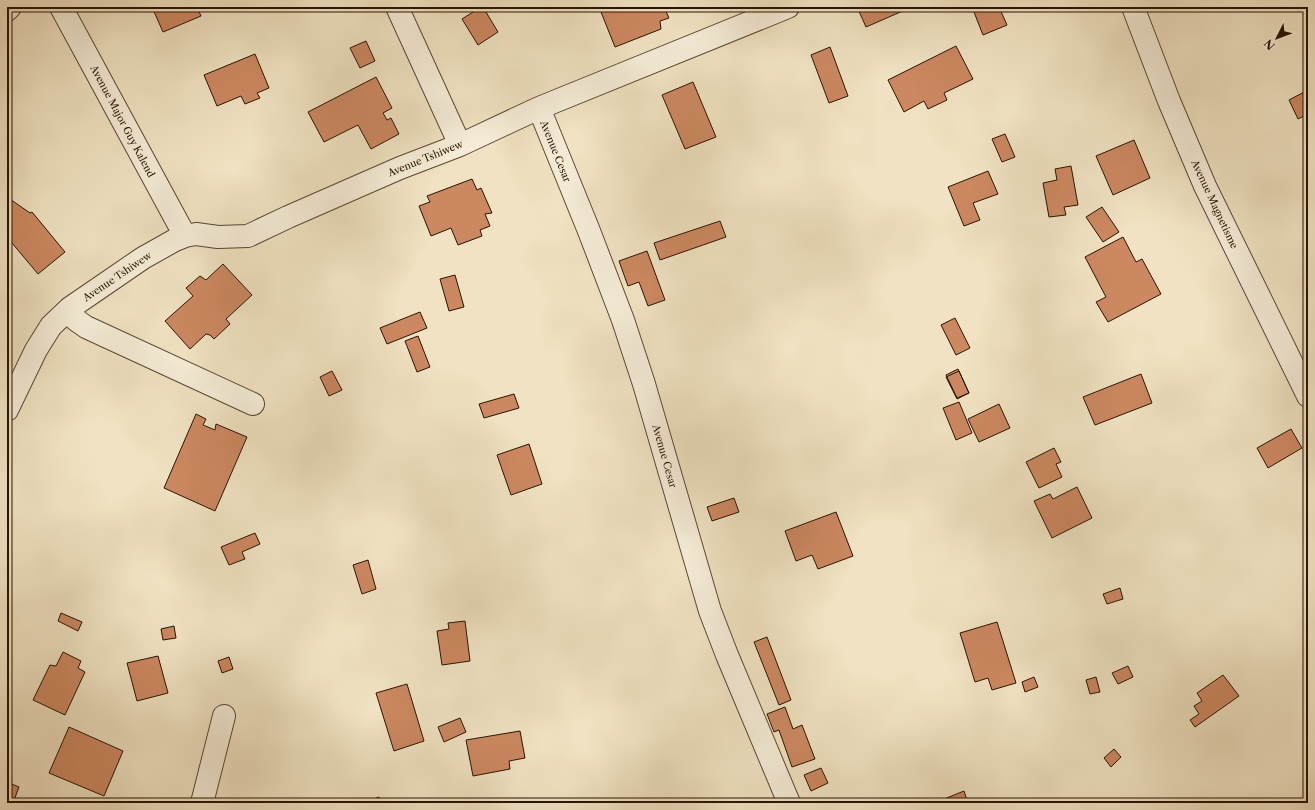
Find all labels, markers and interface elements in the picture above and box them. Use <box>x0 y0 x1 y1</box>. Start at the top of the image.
north arrow <box>1257 18 1297 58</box>
text: N <box>1261 36 1278 53</box>
street label: Avenue Major Guy Kalend <box>87 62 158 180</box>
street label: Avenue Cesar <box>537 118 574 185</box>
street label: Avenue Tshiwew <box>385 137 465 180</box>
street label: Avenue Magnetisme <box>1188 157 1241 251</box>
street label: Avenue Tshiwew <box>80 248 155 305</box>
street label: Avenue Cesar <box>649 422 680 490</box>

